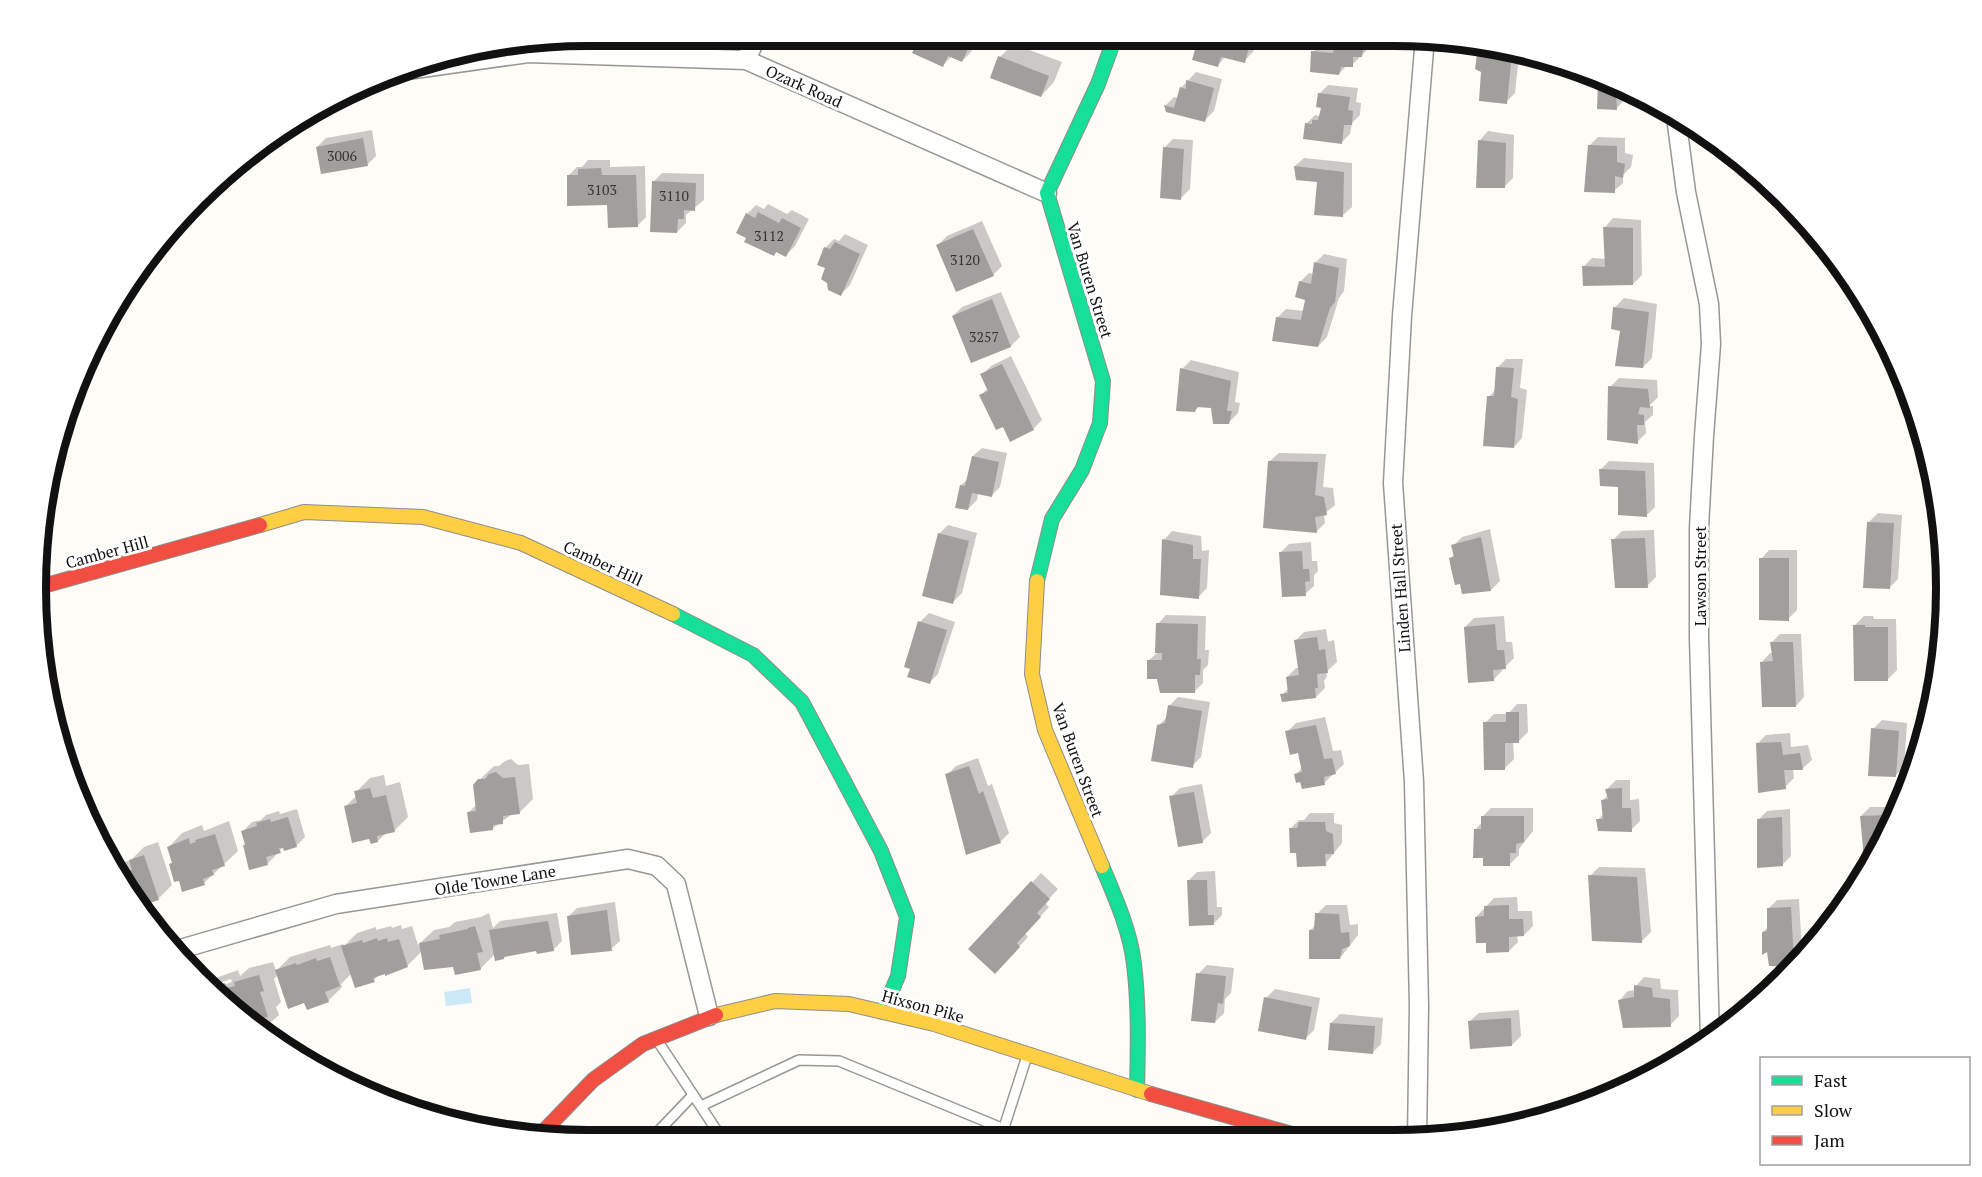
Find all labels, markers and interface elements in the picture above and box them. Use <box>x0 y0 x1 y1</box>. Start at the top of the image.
street label: Ozark Road <box>762 59 846 113</box>
house number: 3006 <box>327 146 357 165</box>
house number: 3103 <box>587 180 617 199</box>
house number: 3110 <box>659 186 689 205</box>
street label: Van Buren Street <box>1062 219 1118 341</box>
house number: 3112 <box>754 226 784 245</box>
house number: 3120 <box>950 250 980 269</box>
house number: 3257 <box>969 327 999 346</box>
street label: Linden Hall Street <box>1385 523 1415 653</box>
street label: Lawson Street <box>1689 526 1711 626</box>
street label: Camber Hill <box>63 530 151 574</box>
street label: Camber Hill <box>560 535 646 591</box>
street label: Van Buren Street <box>1047 700 1109 820</box>
street label: Olde Towne Lane <box>433 860 557 900</box>
street label: Hixson Pike <box>879 984 967 1028</box>
legend <box>1760 1057 1970 1165</box>
text: Fast <box>1814 1068 1848 1092</box>
text: Slow <box>1814 1098 1853 1122</box>
text: Jam <box>1814 1128 1845 1152</box>

